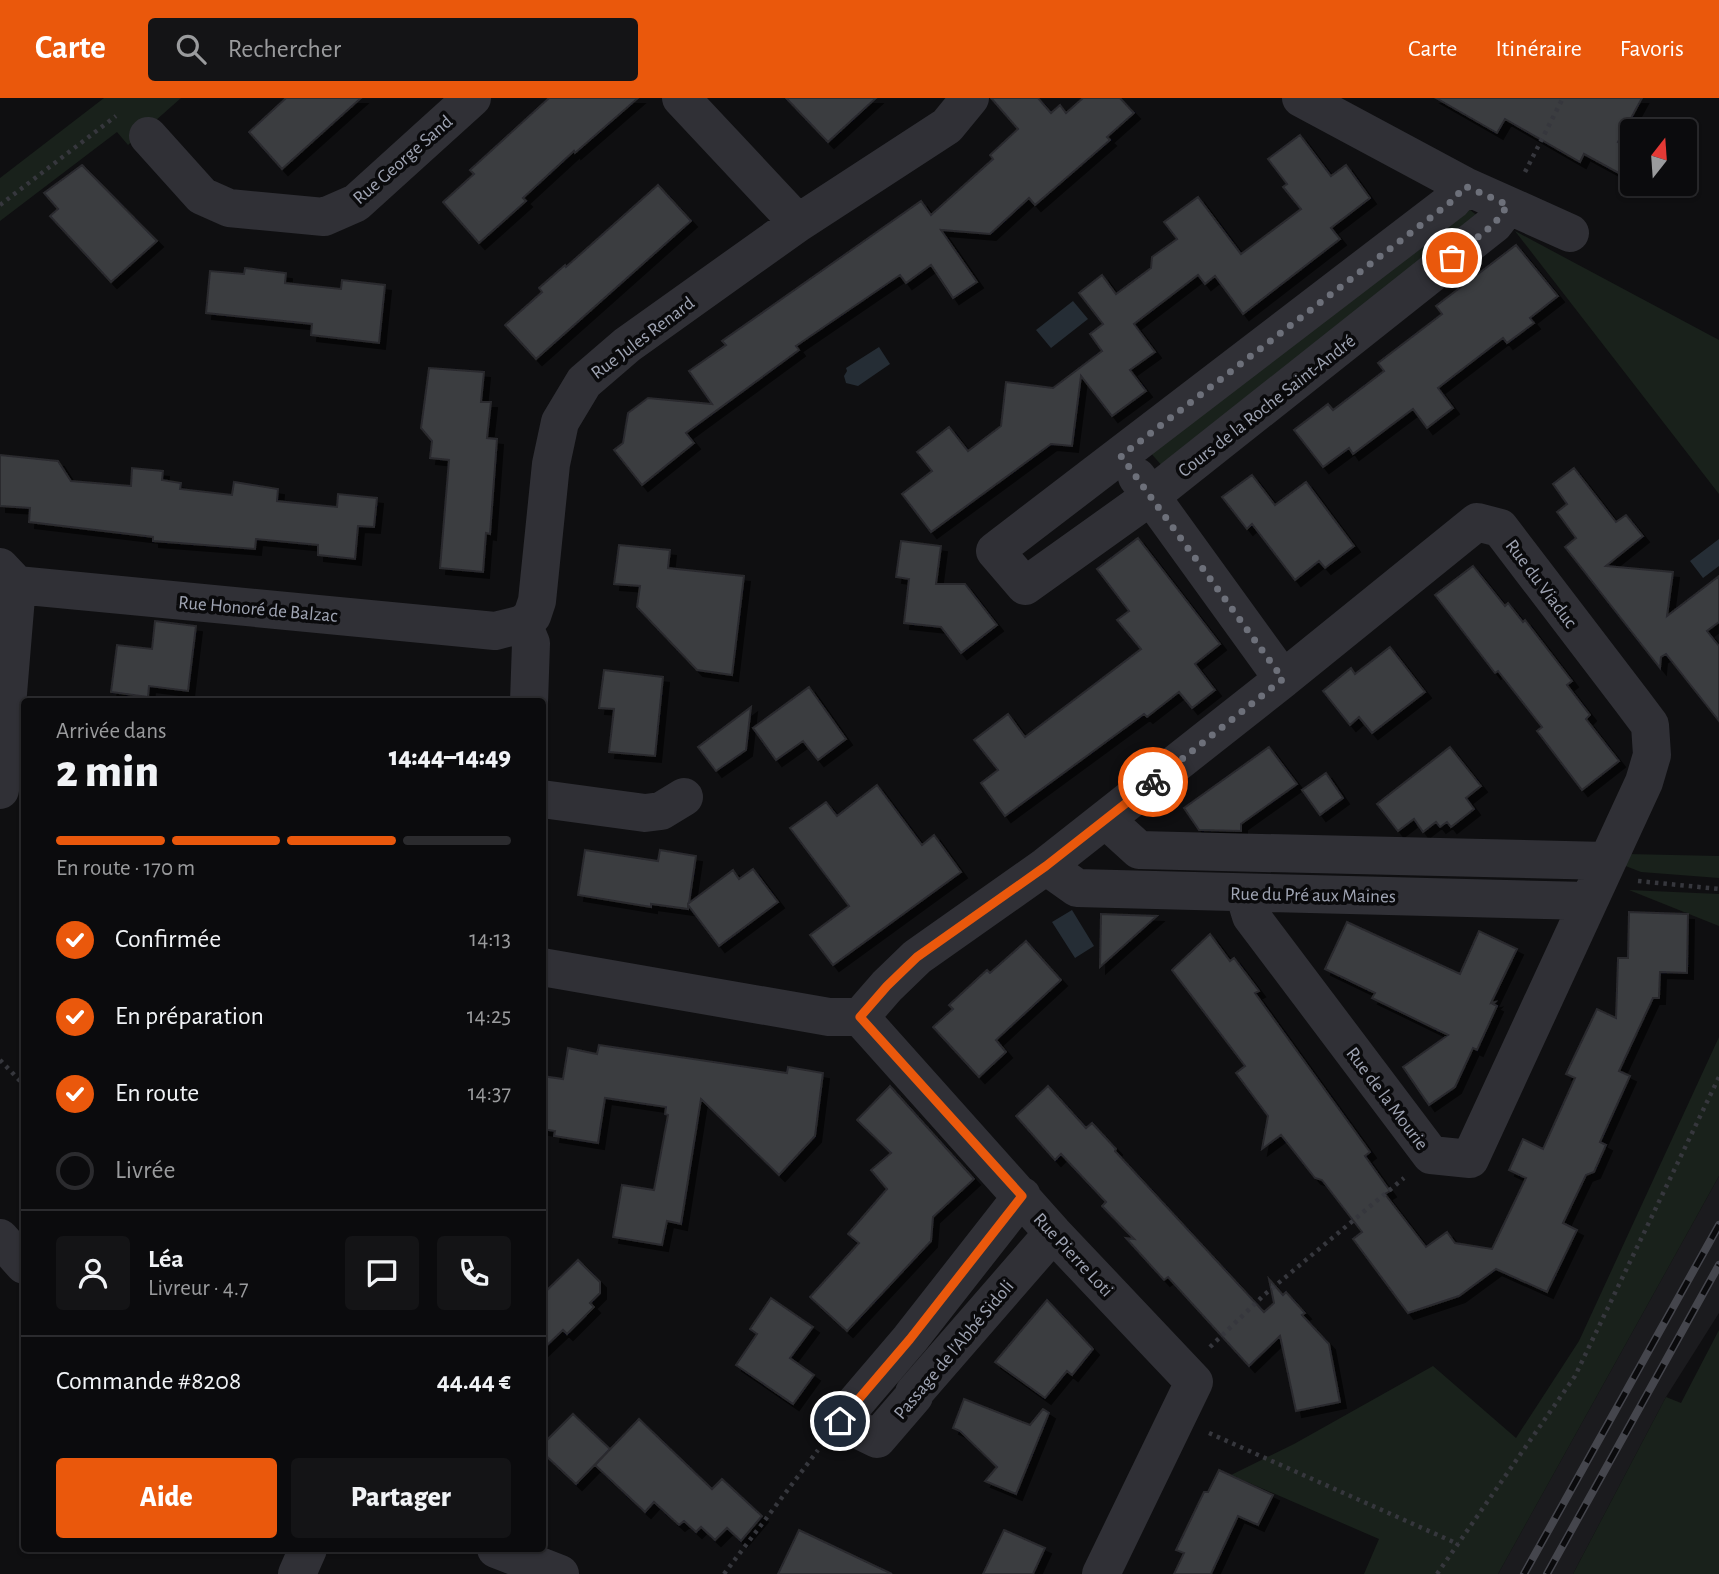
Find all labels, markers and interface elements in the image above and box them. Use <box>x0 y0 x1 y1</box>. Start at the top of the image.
search box <box>148 18 638 81</box>
icon: search <box>172 30 210 68</box>
text: Carte <box>35 32 106 65</box>
text: Rechercher <box>228 36 341 62</box>
text: Carte <box>1408 37 1457 61</box>
text: Itinéraire <box>1495 37 1582 61</box>
text: Favoris <box>1620 37 1684 61</box>
street label: Rue George Sand <box>350 112 456 208</box>
north arrow <box>1620 119 1698 196</box>
map controls <box>1620 119 1697 196</box>
pin <box>1422 228 1482 288</box>
icon: bag <box>1433 239 1471 277</box>
street label: Rue Jules Renard <box>588 293 698 383</box>
street label: Cours de la Roche Saint-André <box>1175 331 1359 481</box>
street label: Rue du Viaduc <box>1502 536 1580 632</box>
street label: Rue Honoré de Balzac <box>177 593 338 626</box>
text: Arrivée dans <box>56 720 167 743</box>
text: 14:44–14:49 <box>389 744 511 770</box>
courier <box>1118 747 1188 817</box>
text: 2 min <box>56 749 159 795</box>
icon: bike <box>1134 763 1172 801</box>
text: En route · 170 m <box>56 857 195 880</box>
street label: Rue du Pré aux Maines <box>1230 885 1396 906</box>
icon: check <box>56 921 94 959</box>
text: Confirmée <box>115 926 221 952</box>
text: 14:13 <box>469 928 511 951</box>
icon: check <box>56 998 94 1036</box>
text: En préparation <box>115 1003 264 1029</box>
text: 14:25 <box>467 1005 511 1028</box>
street label: Rue de la Mourie <box>1342 1044 1431 1154</box>
icon: check <box>56 1075 94 1113</box>
text: En route <box>115 1080 199 1106</box>
text: 14:37 <box>468 1082 511 1105</box>
text: Livrée <box>115 1157 175 1183</box>
street label: Rue Pierre Loti <box>1030 1210 1116 1301</box>
button: person <box>56 1236 130 1310</box>
button: chat <box>345 1236 419 1310</box>
button: phone <box>437 1236 511 1310</box>
text: Léa <box>148 1246 184 1272</box>
text: Livreur · 4.7 <box>148 1277 249 1300</box>
street label: Passage de l'Abbé Sidoli <box>891 1277 1018 1423</box>
text: Commande #8208 <box>56 1368 241 1394</box>
text: 44.44 € <box>437 1368 511 1394</box>
pin <box>810 1391 870 1451</box>
icon: home <box>821 1402 859 1440</box>
button: Aide <box>56 1458 277 1538</box>
button: Partager <box>291 1458 511 1538</box>

